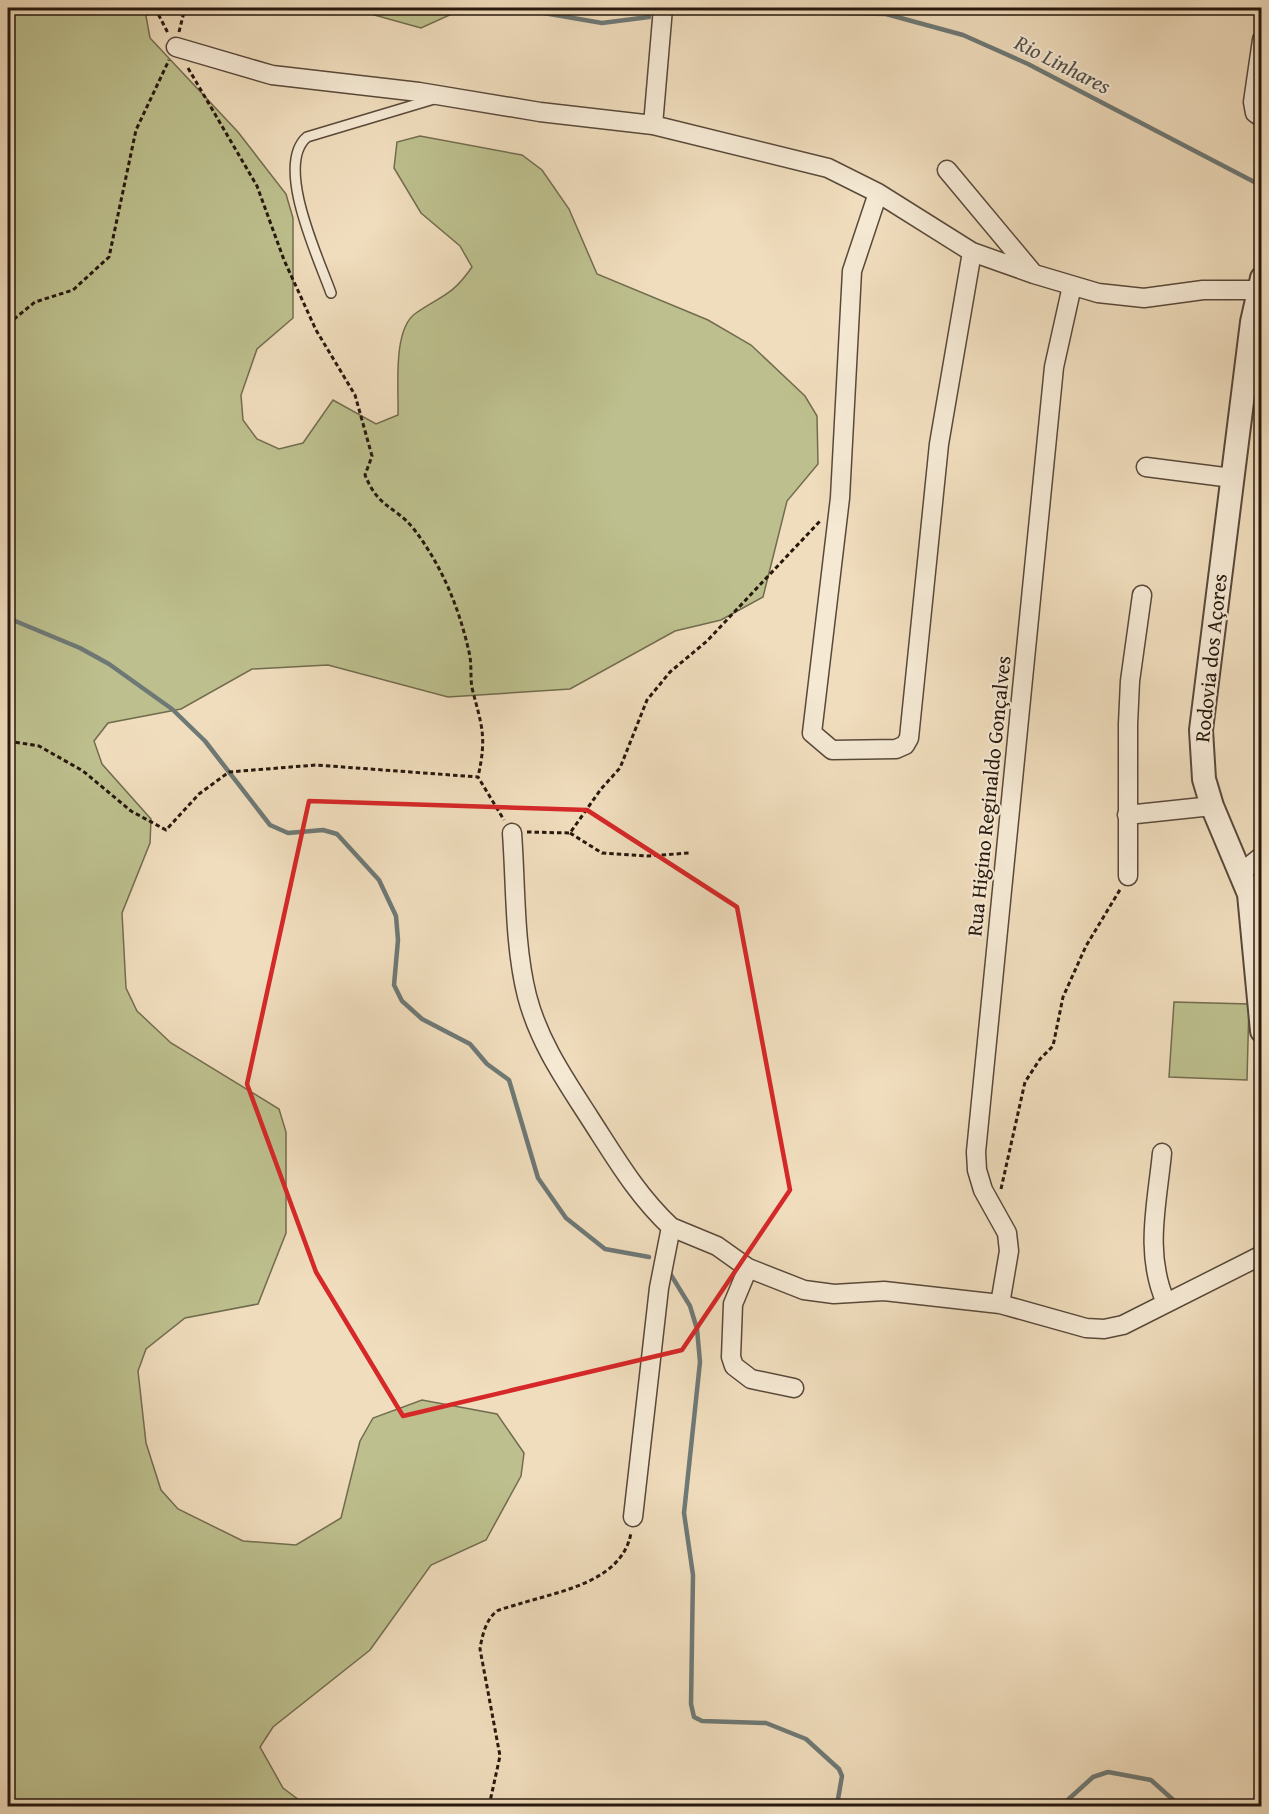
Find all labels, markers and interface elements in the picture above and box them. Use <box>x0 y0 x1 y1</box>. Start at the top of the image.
water label: Rio Linhares <box>1009 26 1117 102</box>
street label: Rodovia dos Açores <box>1186 572 1235 744</box>
street label: Rua Higino Reginaldo Gonçalves <box>958 654 1019 938</box>

